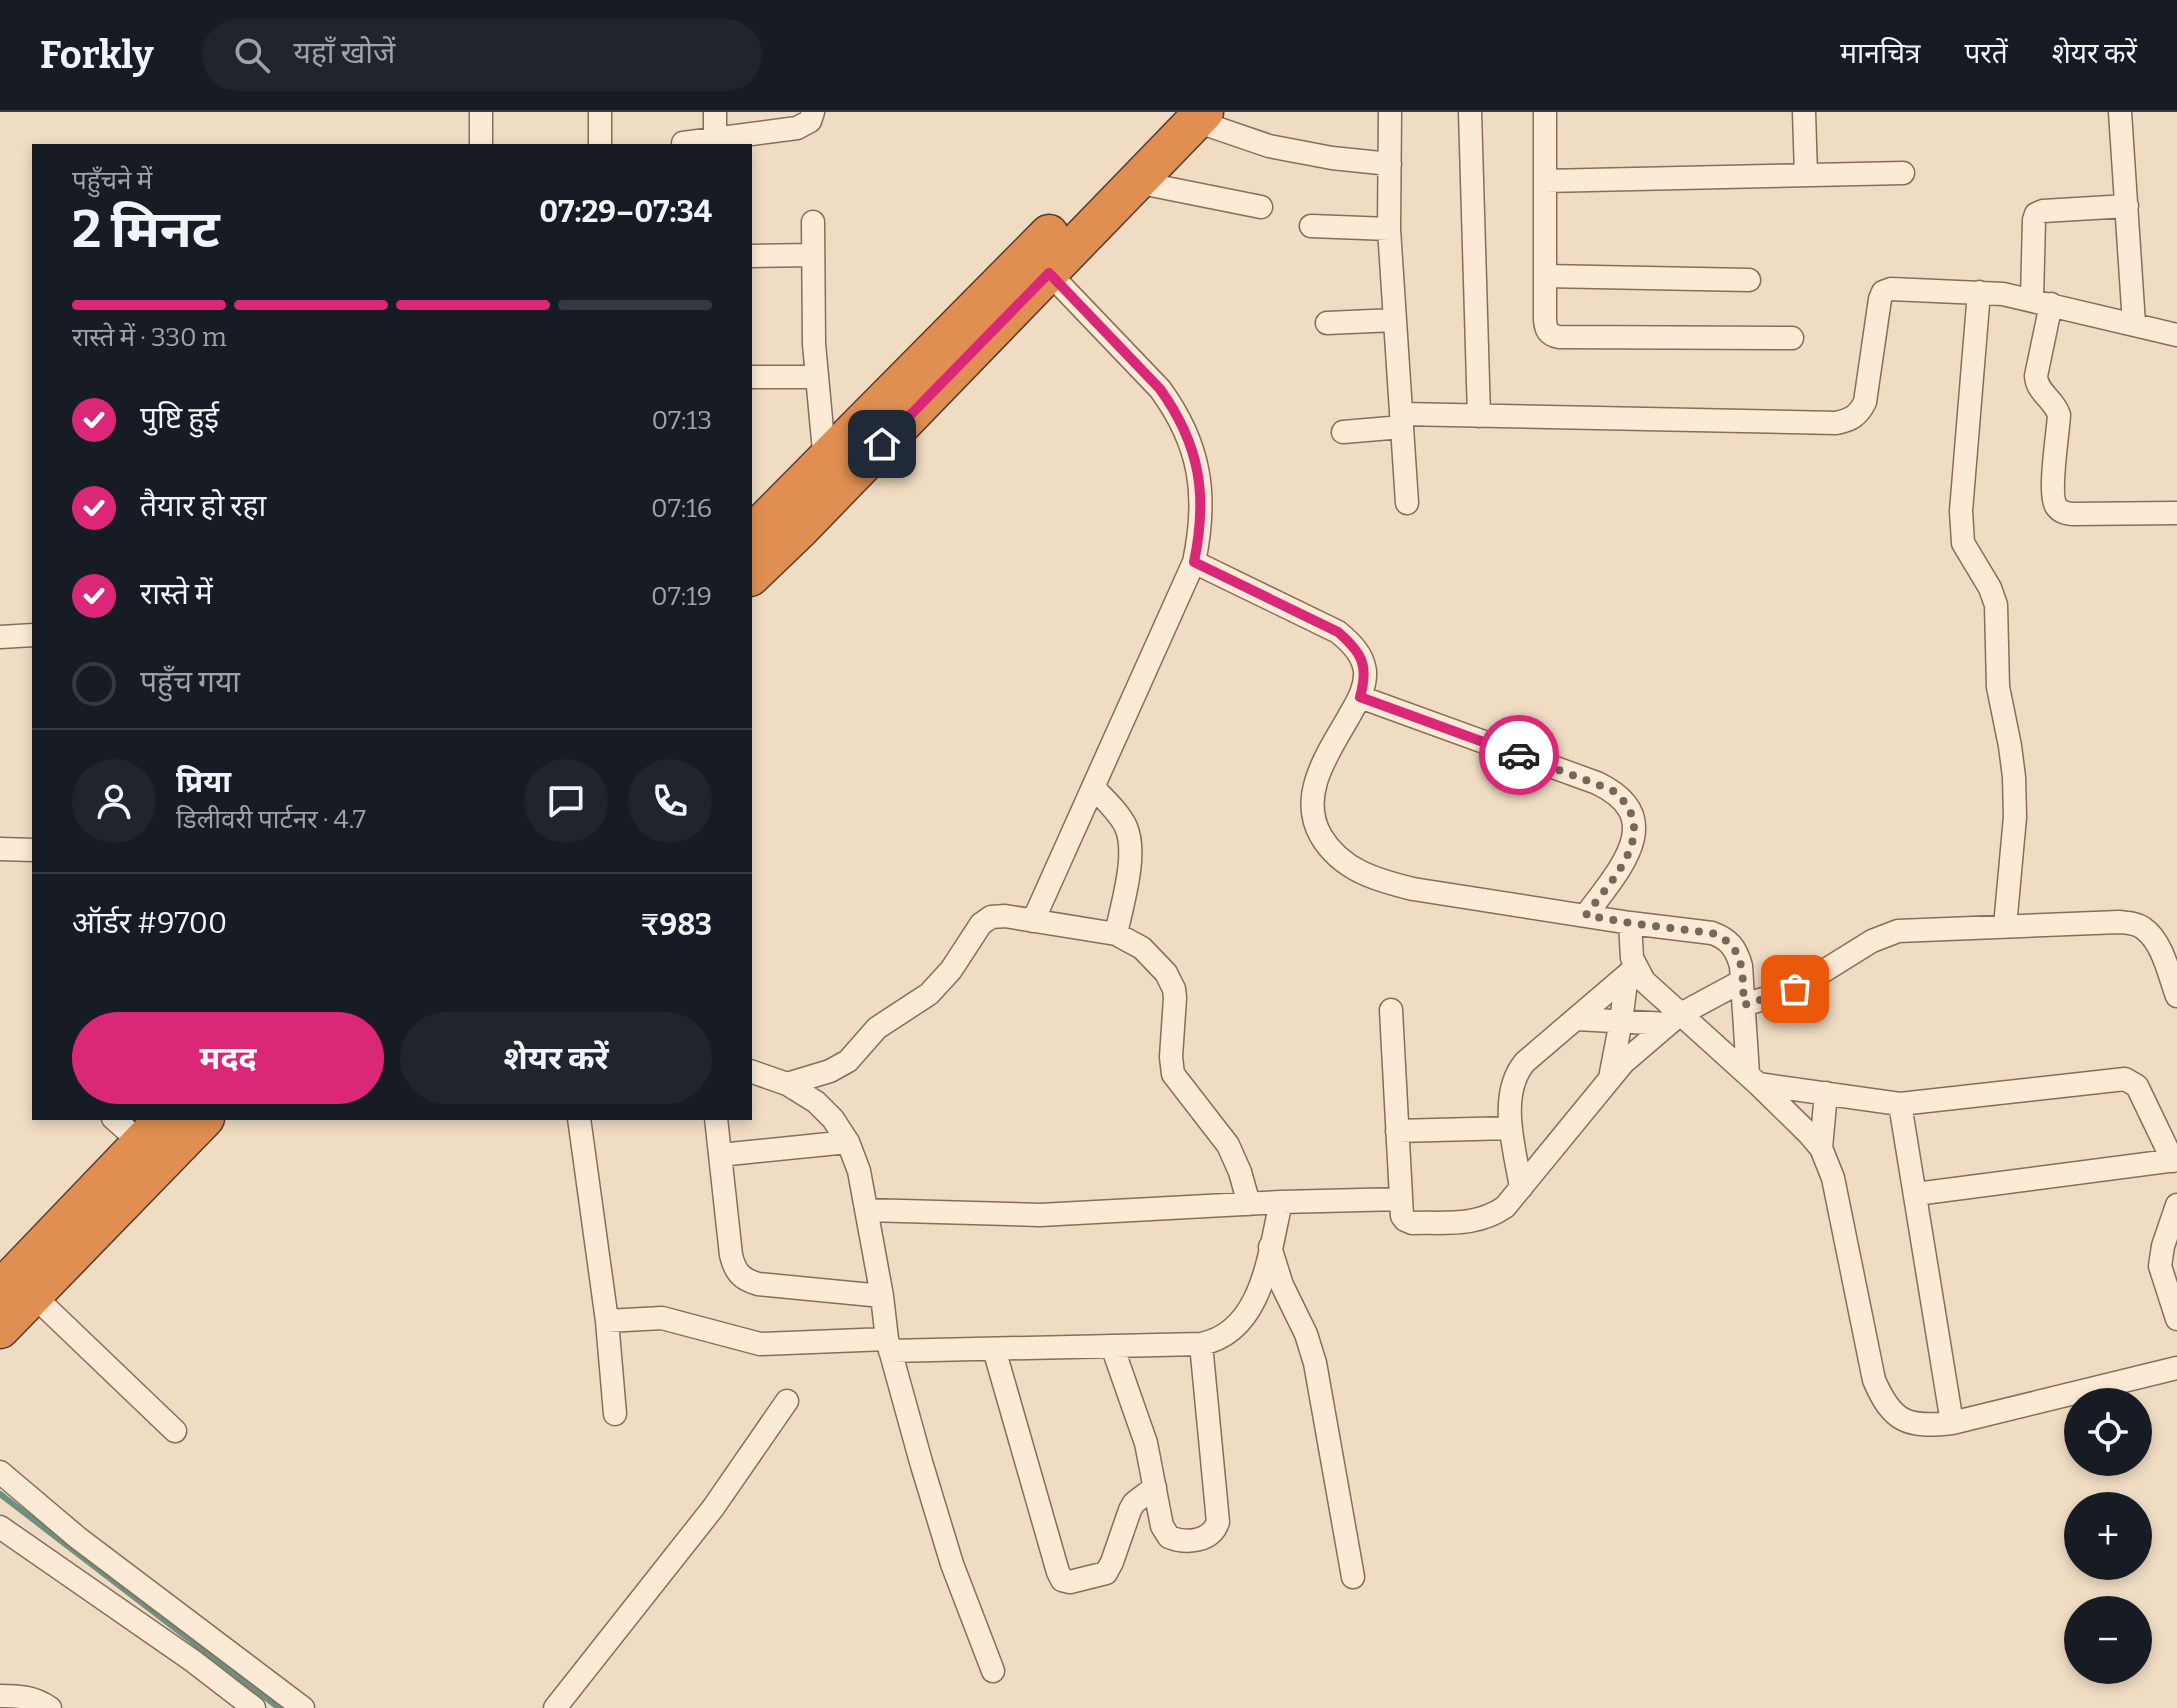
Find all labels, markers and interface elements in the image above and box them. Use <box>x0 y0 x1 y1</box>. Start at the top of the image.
search box <box>202 19 762 91</box>
text: Forkly <box>40 32 154 78</box>
icon: search <box>230 33 274 77</box>
text: यहाँ खोजें <box>294 35 395 71</box>
text: मानचित्र <box>1840 37 1920 70</box>
text: परतें <box>1964 37 2008 70</box>
text: शेयर करें <box>2052 37 2137 70</box>
text: पहुँचने में <box>72 165 152 196</box>
text: 07:29–07:34 <box>539 194 712 230</box>
text: 2 मिनट <box>72 198 220 261</box>
text: रास्ते में · 330 m <box>72 322 227 353</box>
icon: check <box>72 398 116 442</box>
text: पुष्टि हुई <box>140 400 219 436</box>
text: 07:13 <box>651 405 712 436</box>
pin <box>848 410 916 478</box>
icon: home <box>860 422 904 466</box>
icon: check <box>72 486 116 530</box>
text: तैयार हो रहा <box>140 488 266 524</box>
text: 07:16 <box>651 493 712 524</box>
icon: check <box>72 574 116 618</box>
text: रास्ते में <box>140 576 213 612</box>
text: 07:19 <box>651 581 712 612</box>
text: पहुँच गया <box>140 664 240 700</box>
courier <box>1479 715 1559 795</box>
icon: car <box>1497 733 1541 777</box>
button: person <box>72 759 156 843</box>
button: chat <box>524 759 608 843</box>
button: phone <box>628 759 712 843</box>
text: प्रिया <box>176 764 231 800</box>
text: डिलीवरी पार्टनर · 4.7 <box>176 804 366 835</box>
text: ऑर्डर #9700 <box>72 905 227 941</box>
text: ₹983 <box>641 907 712 943</box>
pin <box>1761 955 1829 1023</box>
icon: bag <box>1773 967 1817 1011</box>
button: मदद <box>72 1012 384 1104</box>
button: शेयर करें <box>400 1012 712 1104</box>
map controls <box>2064 1388 2152 1684</box>
button: locate <box>2064 1388 2152 1476</box>
button: + <box>2064 1492 2152 1580</box>
button: − <box>2064 1596 2152 1684</box>

